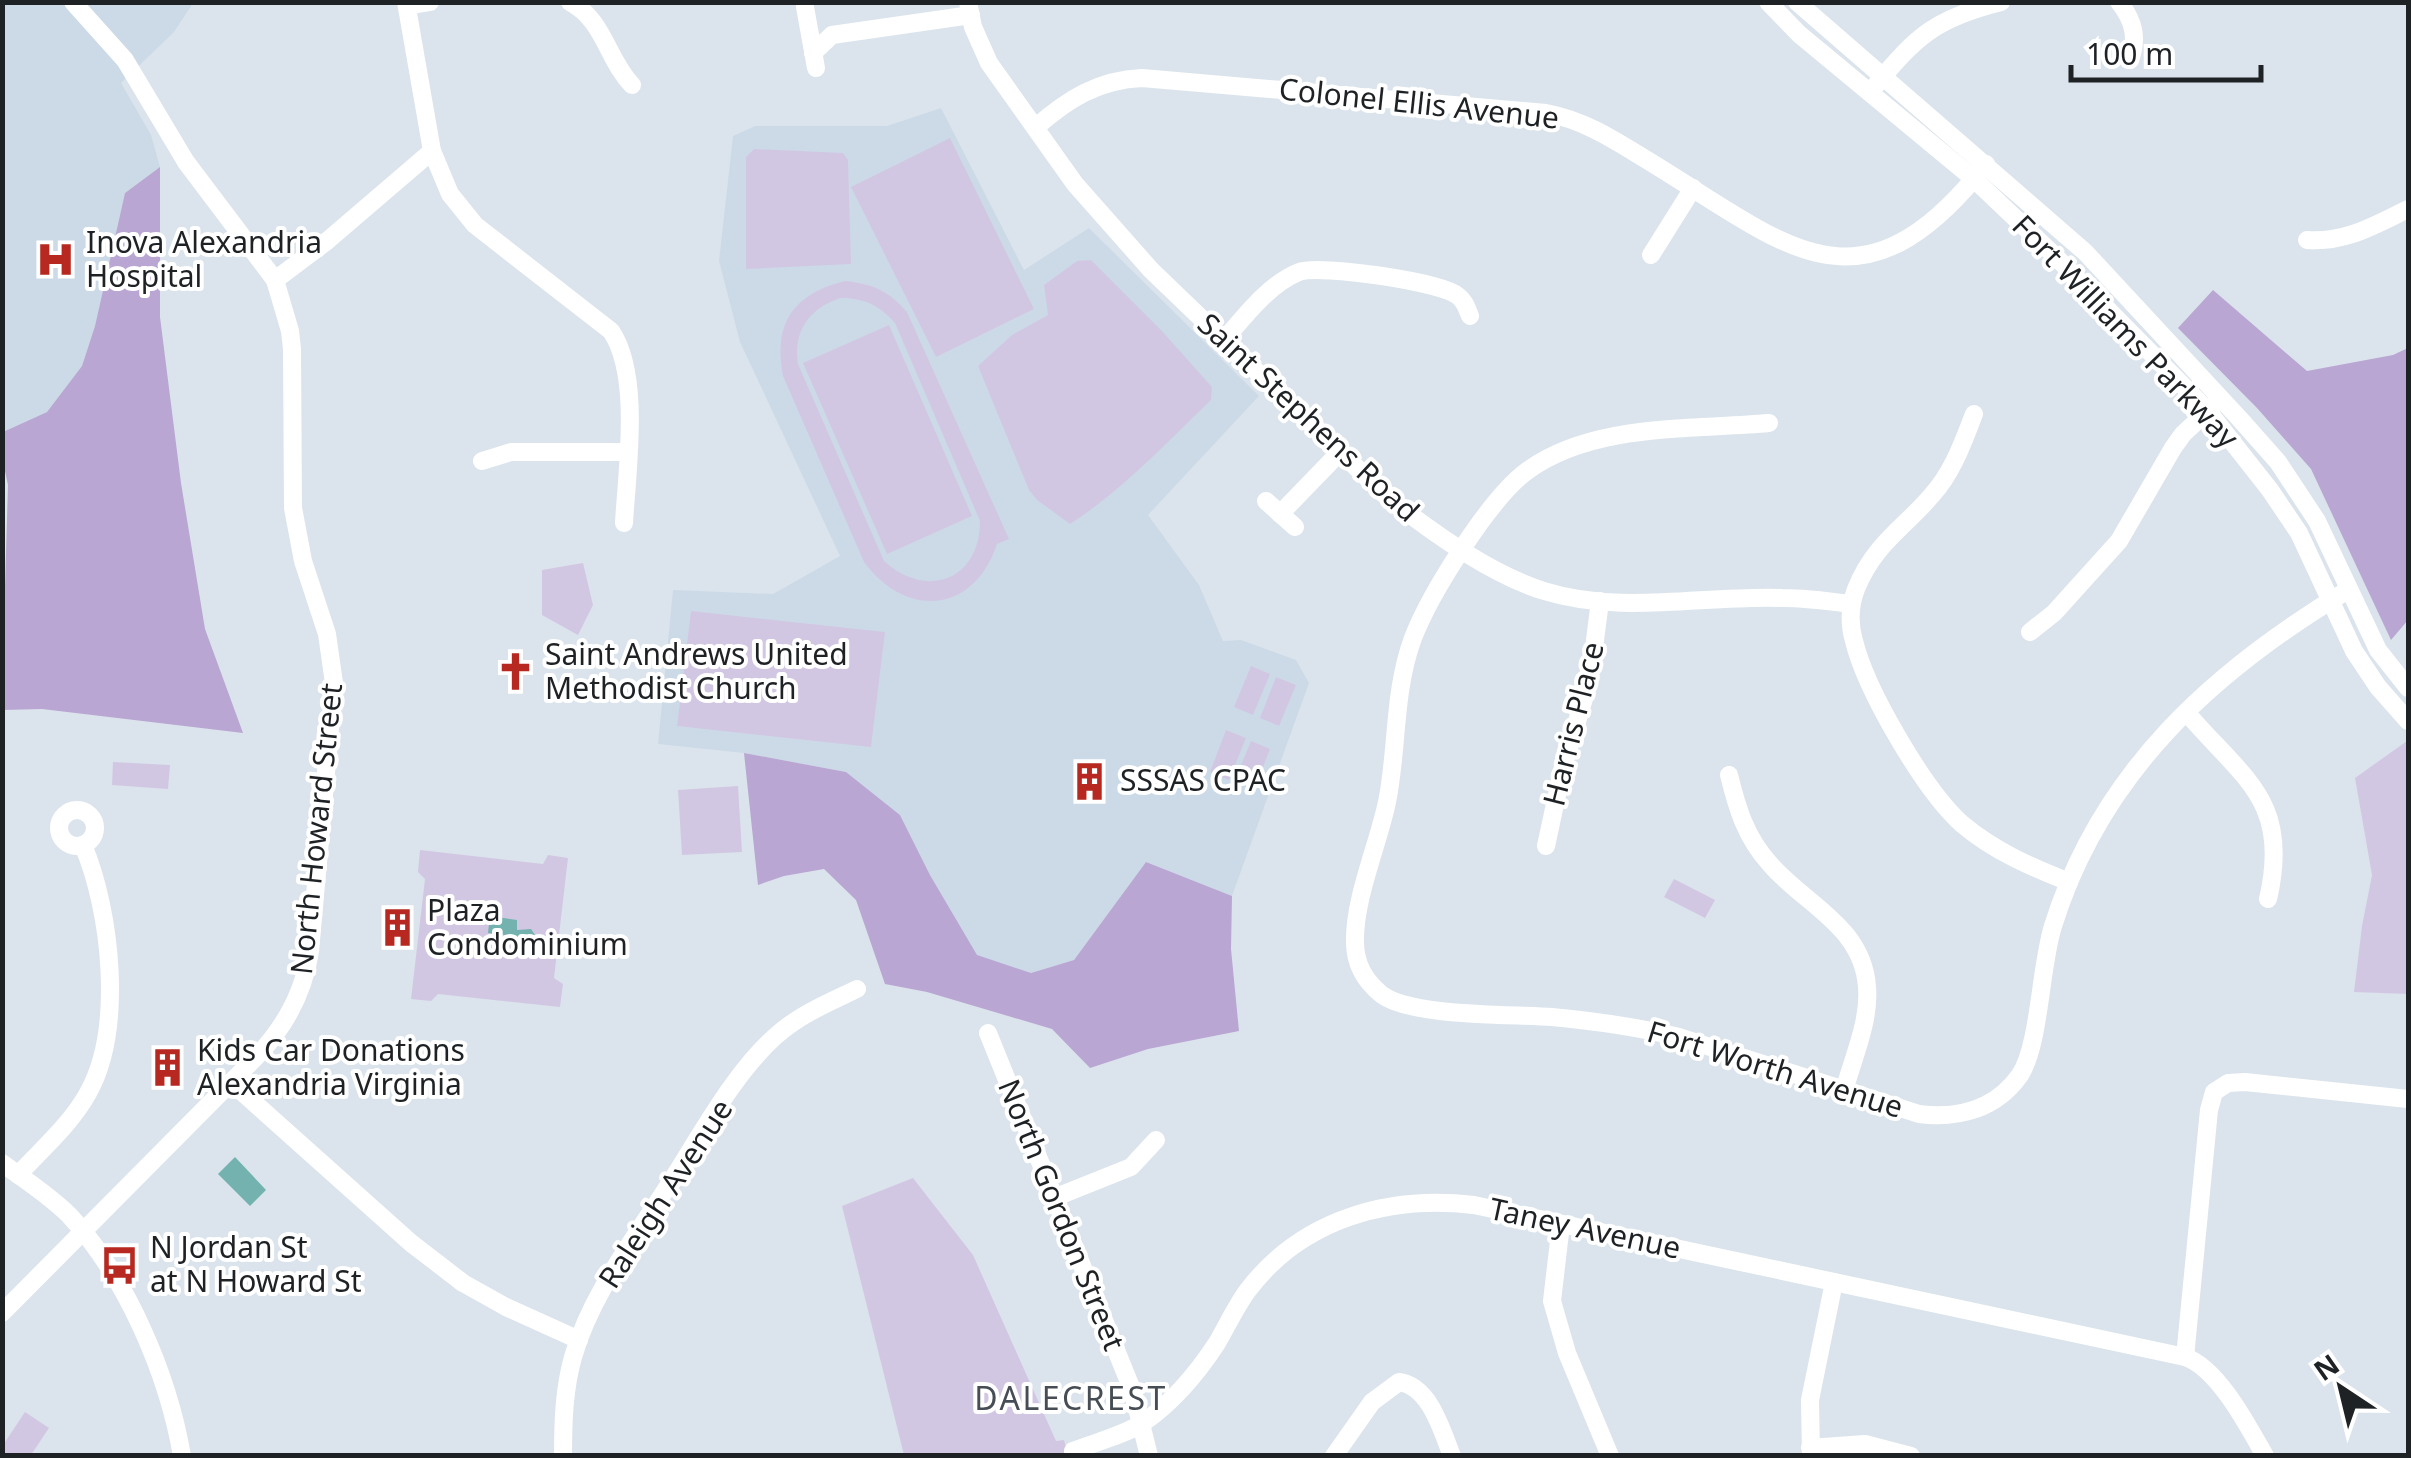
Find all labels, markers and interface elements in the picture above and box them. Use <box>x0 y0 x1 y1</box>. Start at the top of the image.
scale bar <box>2071 20 2261 82</box>
text: 100 m <box>2086 33 2173 74</box>
street label: Colonel Ellis Avenue <box>1277 67 1561 138</box>
street label: Fort Williams Parkway <box>2004 205 2249 457</box>
place label: Inova Alexandria Hospital <box>86 221 322 296</box>
hospital icon: Inova Alexandria Hospital <box>35 239 77 281</box>
street label: Saint Stephens Road <box>1189 303 1429 530</box>
place label: Saint Andrews United Methodist Church <box>545 633 848 708</box>
street label: Harris Place <box>1532 637 1613 810</box>
church icon: Saint Andrews United Methodist Church <box>494 651 536 693</box>
street label: North Howard Street <box>280 681 351 976</box>
place label: SSSAS CPAC <box>1120 759 1286 800</box>
building icon: SSSAS CPAC <box>1069 760 1111 802</box>
place label: Plaza Condominium <box>427 889 628 964</box>
building icon: Plaza Condominium <box>376 907 418 949</box>
street label: Fort Worth Avenue <box>1643 1010 1908 1127</box>
place label: Kids Car Donations Alexandria Virginia <box>197 1029 465 1104</box>
building icon: Kids Car Donations Alexandria Virginia <box>146 1047 188 1089</box>
street label: North Gordon Street <box>989 1073 1136 1356</box>
street label: Raleigh Avenue <box>588 1091 741 1296</box>
street label: Taney Avenue <box>1486 1187 1685 1268</box>
place label: N Jordan St at N Howard St <box>150 1226 362 1301</box>
bus stop icon: N Jordan St at N Howard St <box>99 1244 141 1286</box>
north arrow <box>2291 1338 2391 1438</box>
text: N <box>2306 1345 2346 1389</box>
district label: DALECREST <box>974 1376 1168 1419</box>

